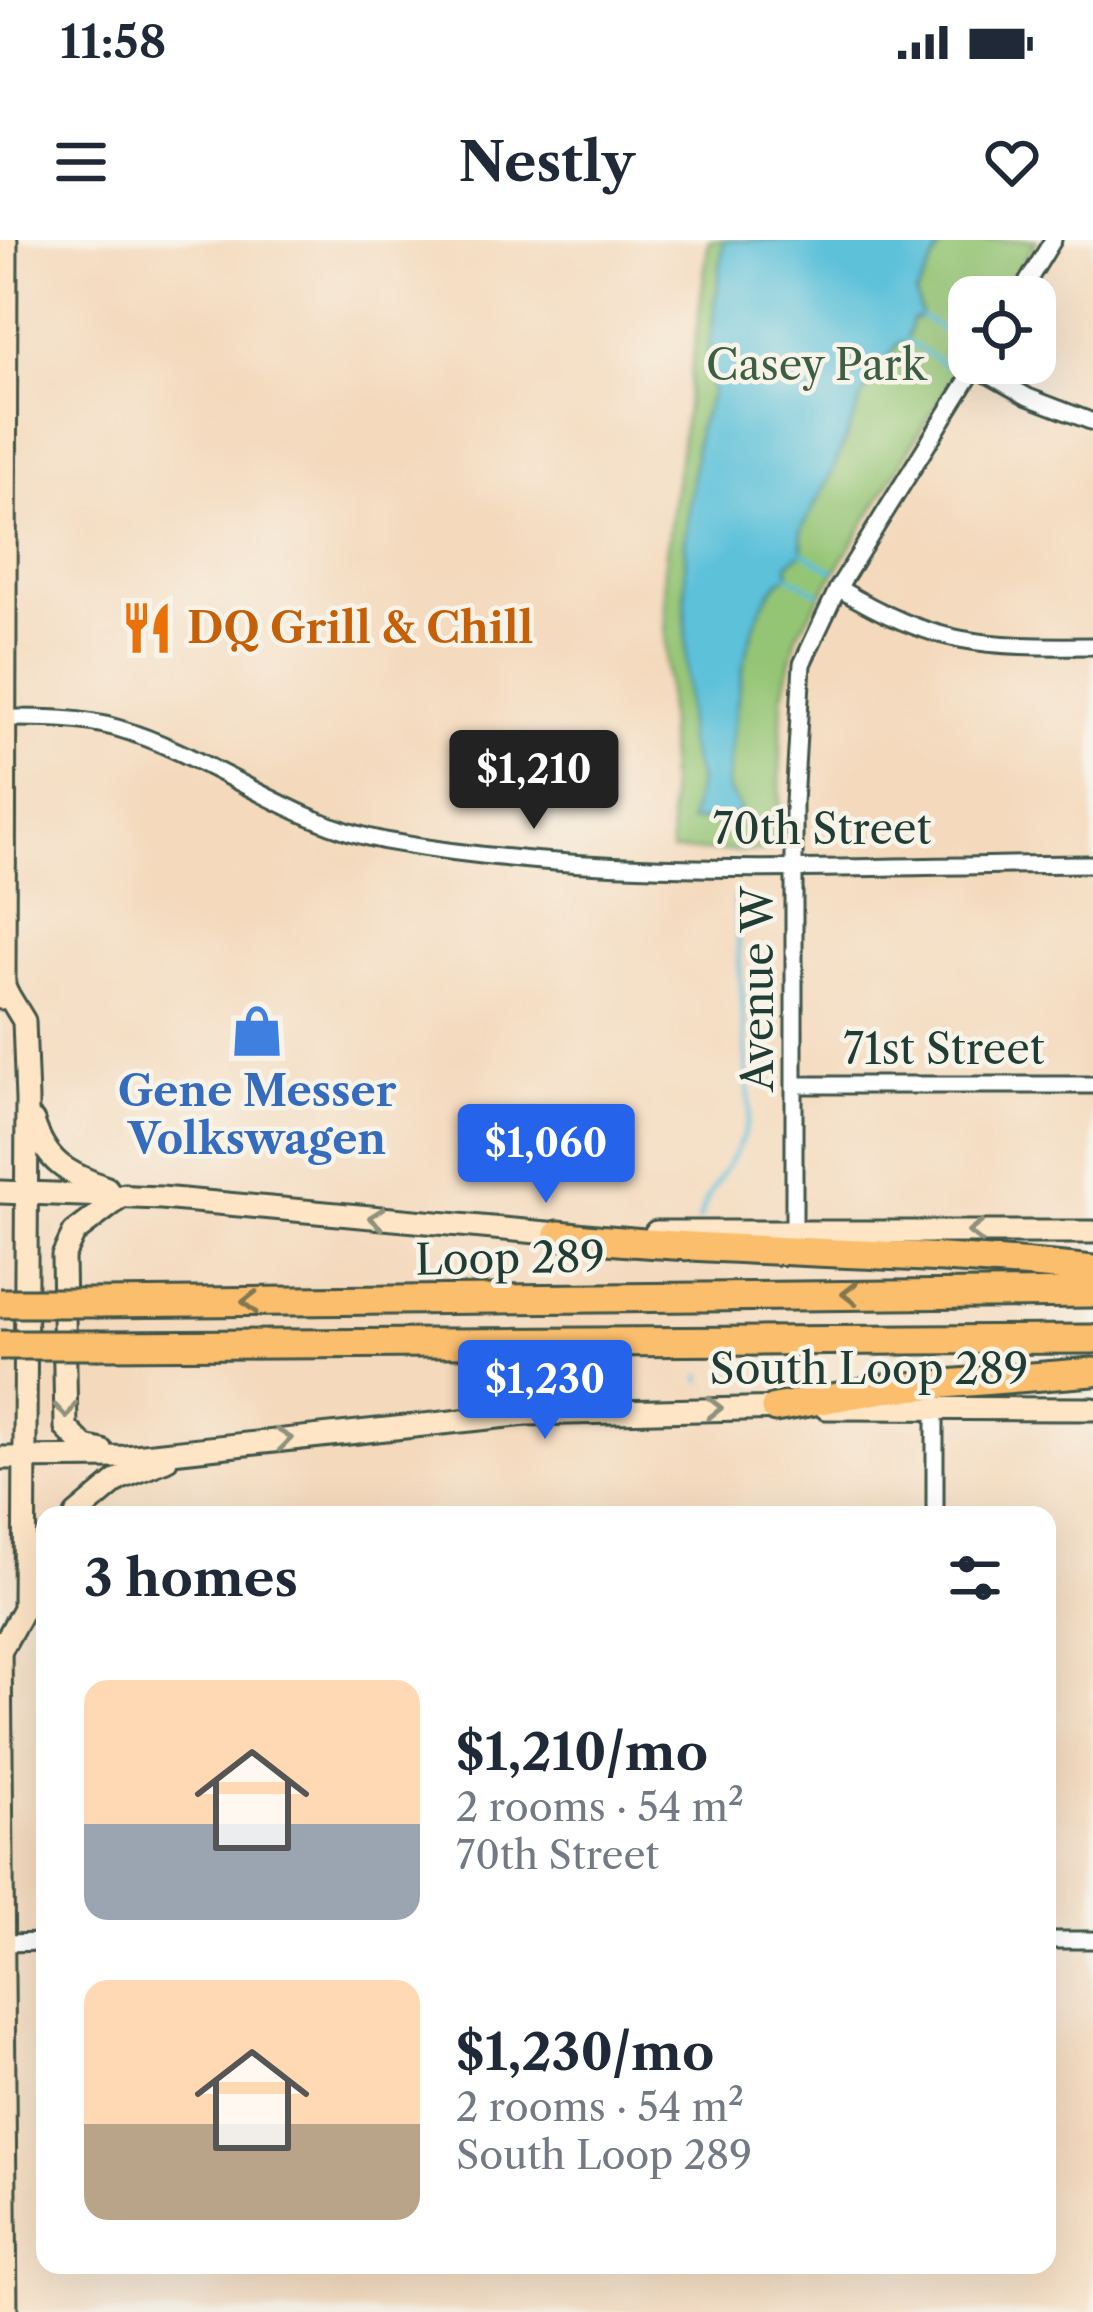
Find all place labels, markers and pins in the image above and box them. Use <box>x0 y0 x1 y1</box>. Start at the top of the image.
restaurant icon: DQ Grill & Chill <box>118 599 176 657</box>
place label: DQ Grill & Chill <box>187 602 533 654</box>
pin: $1,210 <box>436 730 632 832</box>
shop icon: Gene Messer Volkswagen <box>228 1002 286 1060</box>
place label: Gene Messer Volkswagen <box>118 1065 397 1165</box>
pin: $1,060 <box>448 1104 644 1206</box>
pin: $1,230 <box>447 1340 643 1442</box>

